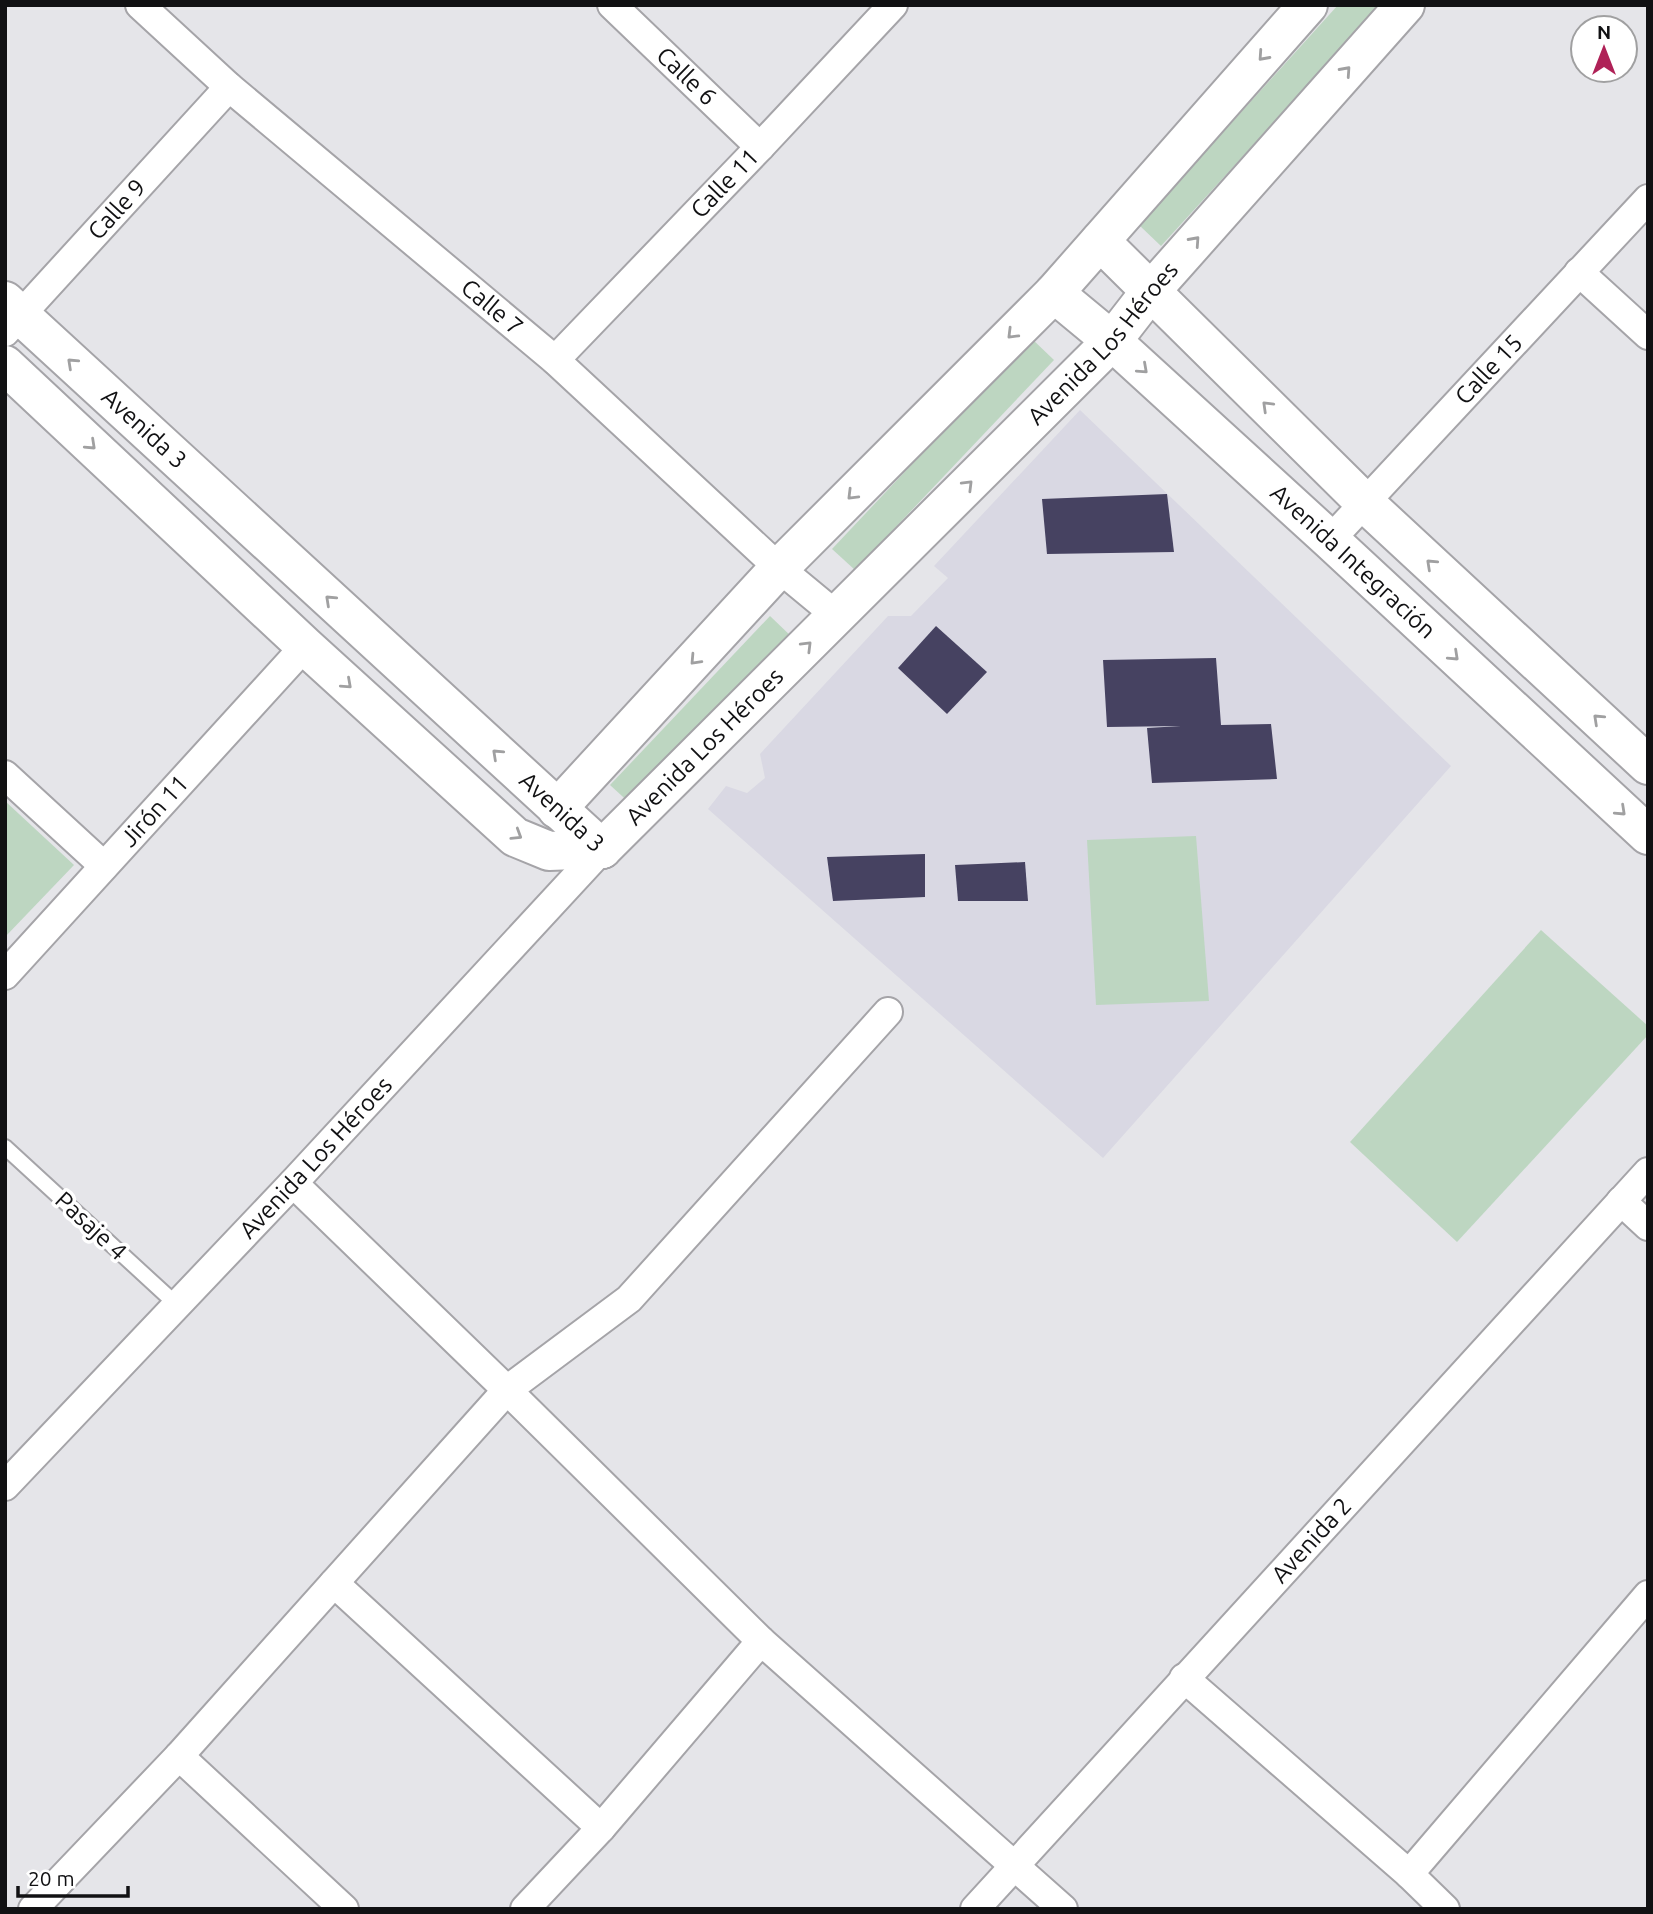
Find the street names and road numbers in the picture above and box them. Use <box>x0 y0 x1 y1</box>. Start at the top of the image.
street label: Calle 6 <box>651 41 722 111</box>
street label: Calle 11 <box>685 143 764 223</box>
street label: Calle 9 <box>82 173 151 245</box>
street label: Avenida Los Héroes <box>1022 256 1183 430</box>
street label: Calle 7 <box>456 273 529 340</box>
street label: Calle 15 <box>1450 329 1528 410</box>
street label: Avenida 3 <box>97 383 192 474</box>
street label: Avenida Integración <box>1265 479 1441 644</box>
street label: Avenida Los Héroes <box>620 662 789 830</box>
street label: Avenida 3 <box>514 766 610 857</box>
street label: Jirón 11 <box>115 769 194 852</box>
street label: Avenida Los Héroes <box>234 1071 397 1244</box>
street label: Pasaje 4 <box>50 1186 132 1265</box>
street label: Avenida 2 <box>1266 1492 1357 1588</box>

